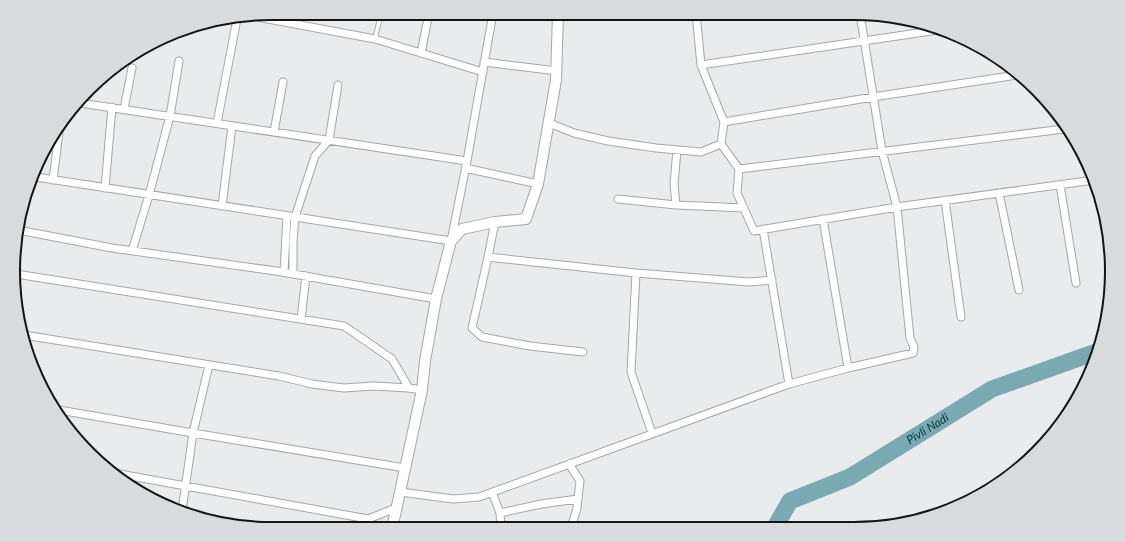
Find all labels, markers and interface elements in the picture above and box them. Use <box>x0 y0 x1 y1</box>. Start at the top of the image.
water label: Pivli Nadi <box>903 410 952 447</box>

